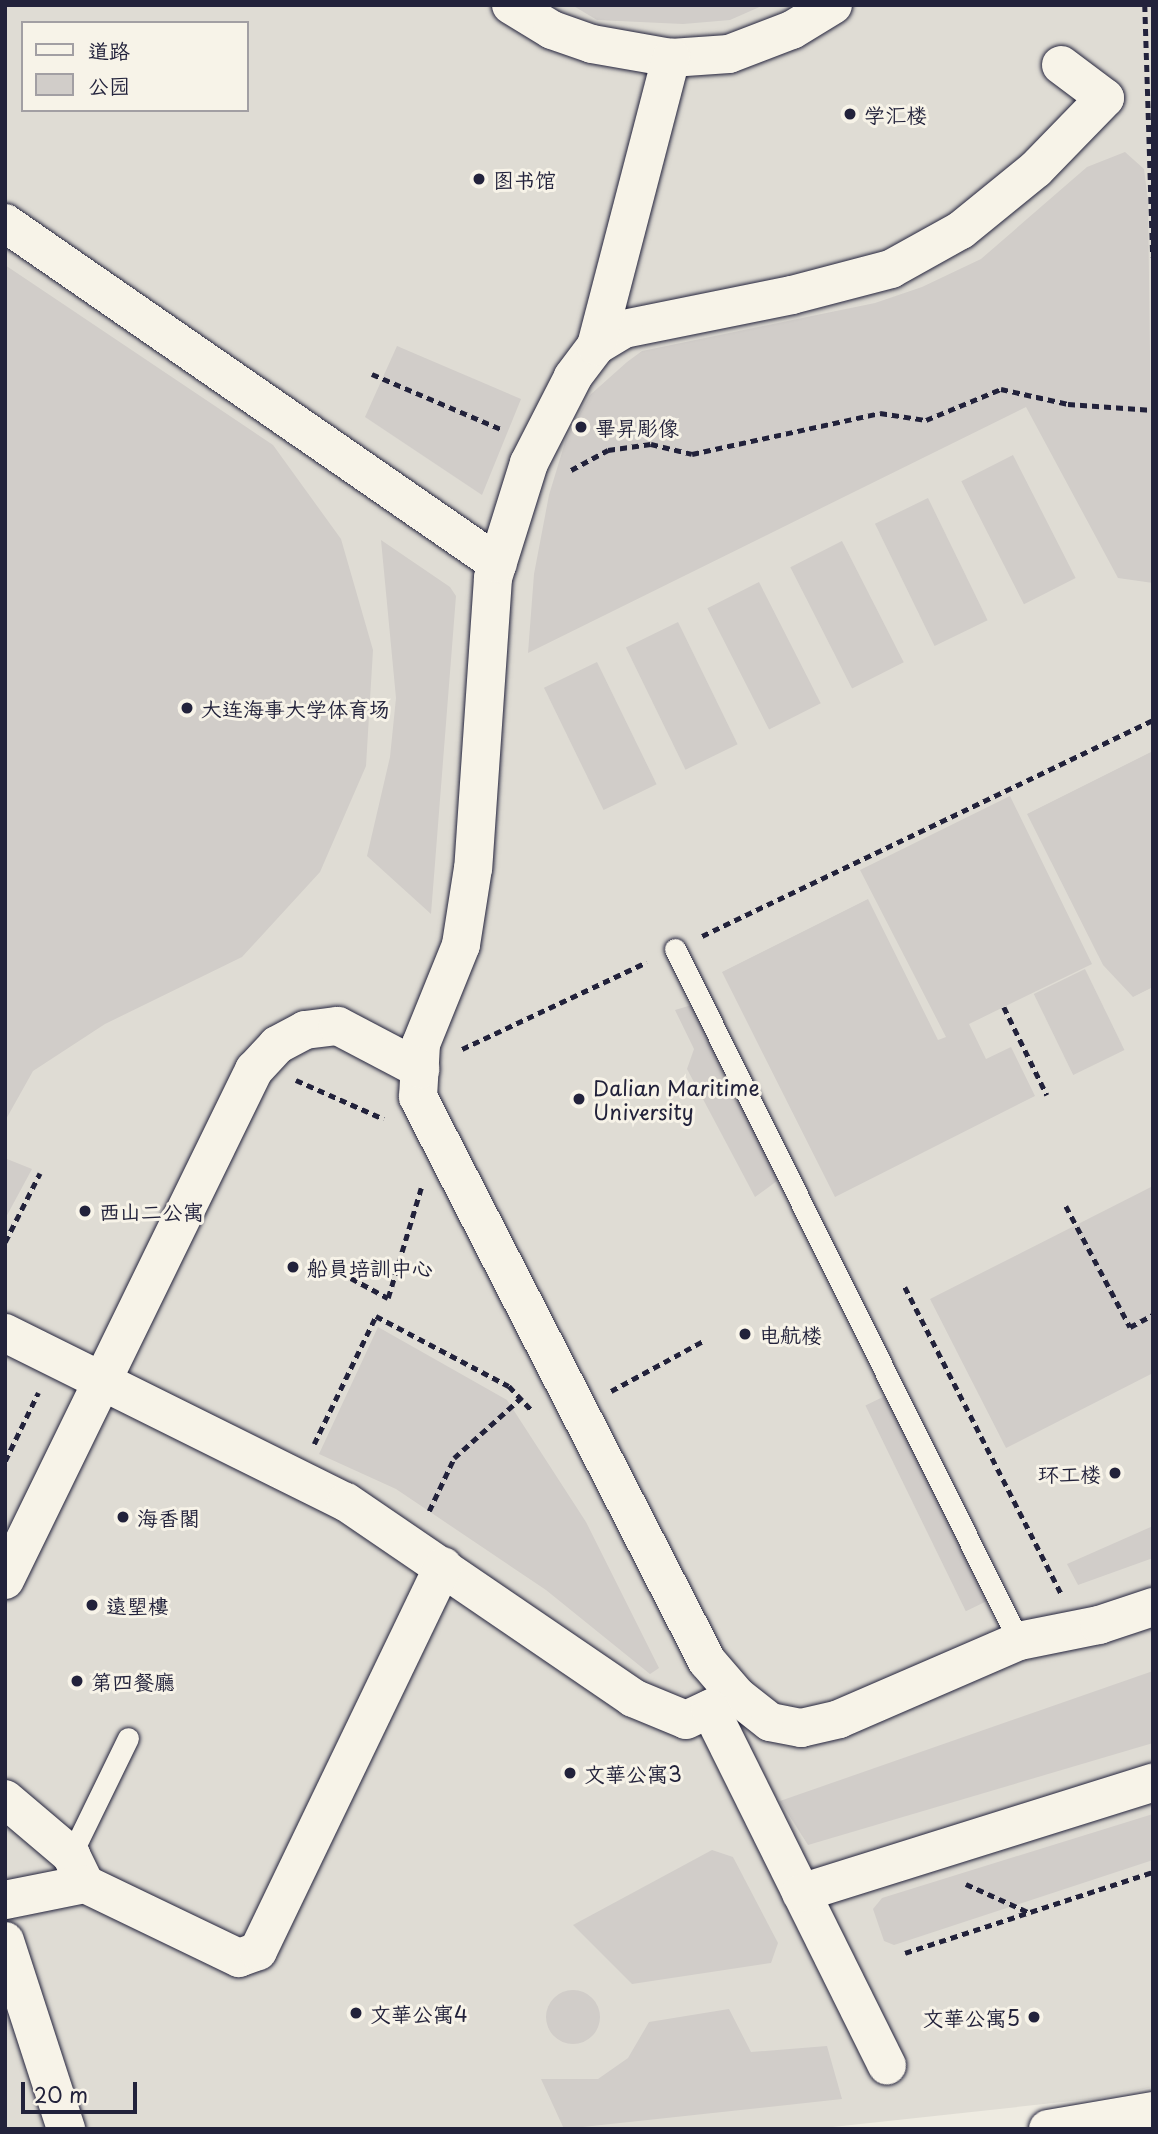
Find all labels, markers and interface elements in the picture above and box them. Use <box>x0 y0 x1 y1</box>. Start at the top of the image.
legend <box>21 21 248 112</box>
text: 道路 <box>88 34 130 66</box>
text: 公园 <box>88 69 130 101</box>
place label: 学汇楼 <box>864 101 927 127</box>
marker: 学汇楼 <box>842 106 858 122</box>
place label: 图书馆 <box>493 166 556 192</box>
marker: 图书馆 <box>471 171 487 187</box>
place label: 畢昇彫像 <box>595 414 679 440</box>
marker: 畢昇彫像 <box>573 419 589 435</box>
place label: 大连海事大学体育场 <box>201 695 390 721</box>
marker: 大连海事大学体育场 <box>179 700 195 716</box>
place label: Dalian Maritime University <box>593 1074 758 1124</box>
marker: Dalian Maritime University <box>571 1091 587 1107</box>
place label: 西山二公寓 <box>99 1198 204 1224</box>
marker: 西山二公寓 <box>77 1203 93 1219</box>
place label: 船員培訓中心 <box>307 1254 433 1280</box>
marker: 船員培訓中心 <box>285 1259 301 1275</box>
place label: 电航楼 <box>759 1321 822 1347</box>
marker: 电航楼 <box>737 1326 753 1342</box>
place label: 环工楼 <box>1038 1460 1101 1486</box>
marker: 环工楼 <box>1107 1465 1123 1481</box>
place label: 海香閣 <box>137 1504 200 1530</box>
marker: 海香閣 <box>115 1509 131 1525</box>
place label: 遠朢樓 <box>106 1592 169 1618</box>
marker: 遠朢樓 <box>84 1597 100 1613</box>
place label: 第四餐廳 <box>91 1668 175 1694</box>
marker: 第四餐廳 <box>69 1673 85 1689</box>
place label: 文華公寓3 <box>584 1760 682 1786</box>
marker: 文華公寓3 <box>562 1765 578 1781</box>
place label: 文華公寓4 <box>370 2000 468 2026</box>
place label: 文華公寓5 <box>922 2004 1020 2030</box>
marker: 文華公寓4 <box>348 2005 364 2021</box>
marker: 文華公寓5 <box>1026 2009 1042 2025</box>
scale bar <box>24 2068 140 2112</box>
text: 20 m <box>34 2078 88 2110</box>

